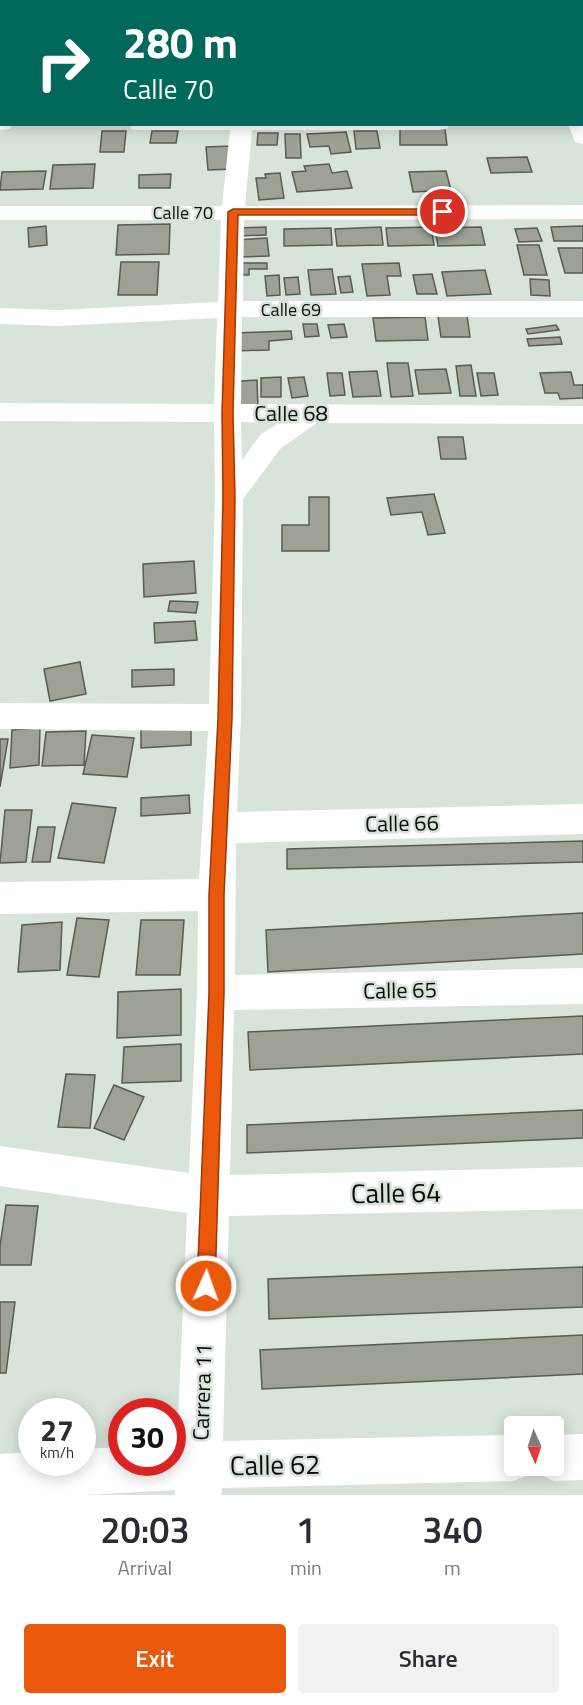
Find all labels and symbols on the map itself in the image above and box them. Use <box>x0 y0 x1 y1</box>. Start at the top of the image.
pin <box>417 186 468 237</box>
street label: Calle 70 <box>153 199 213 226</box>
street label: Calle 69 <box>261 296 321 323</box>
street label: Calle 68 <box>254 396 328 430</box>
street label: Calle 66 <box>365 805 439 841</box>
street label: Calle 65 <box>363 972 437 1008</box>
street label: Calle 64 <box>350 1171 442 1213</box>
position arrow <box>174 1254 238 1318</box>
street label: Carrera 11 <box>183 1343 221 1441</box>
speed limit sign: 30 <box>108 1398 186 1476</box>
north arrow <box>504 1416 564 1476</box>
street label: Calle 62 <box>229 1443 321 1485</box>

